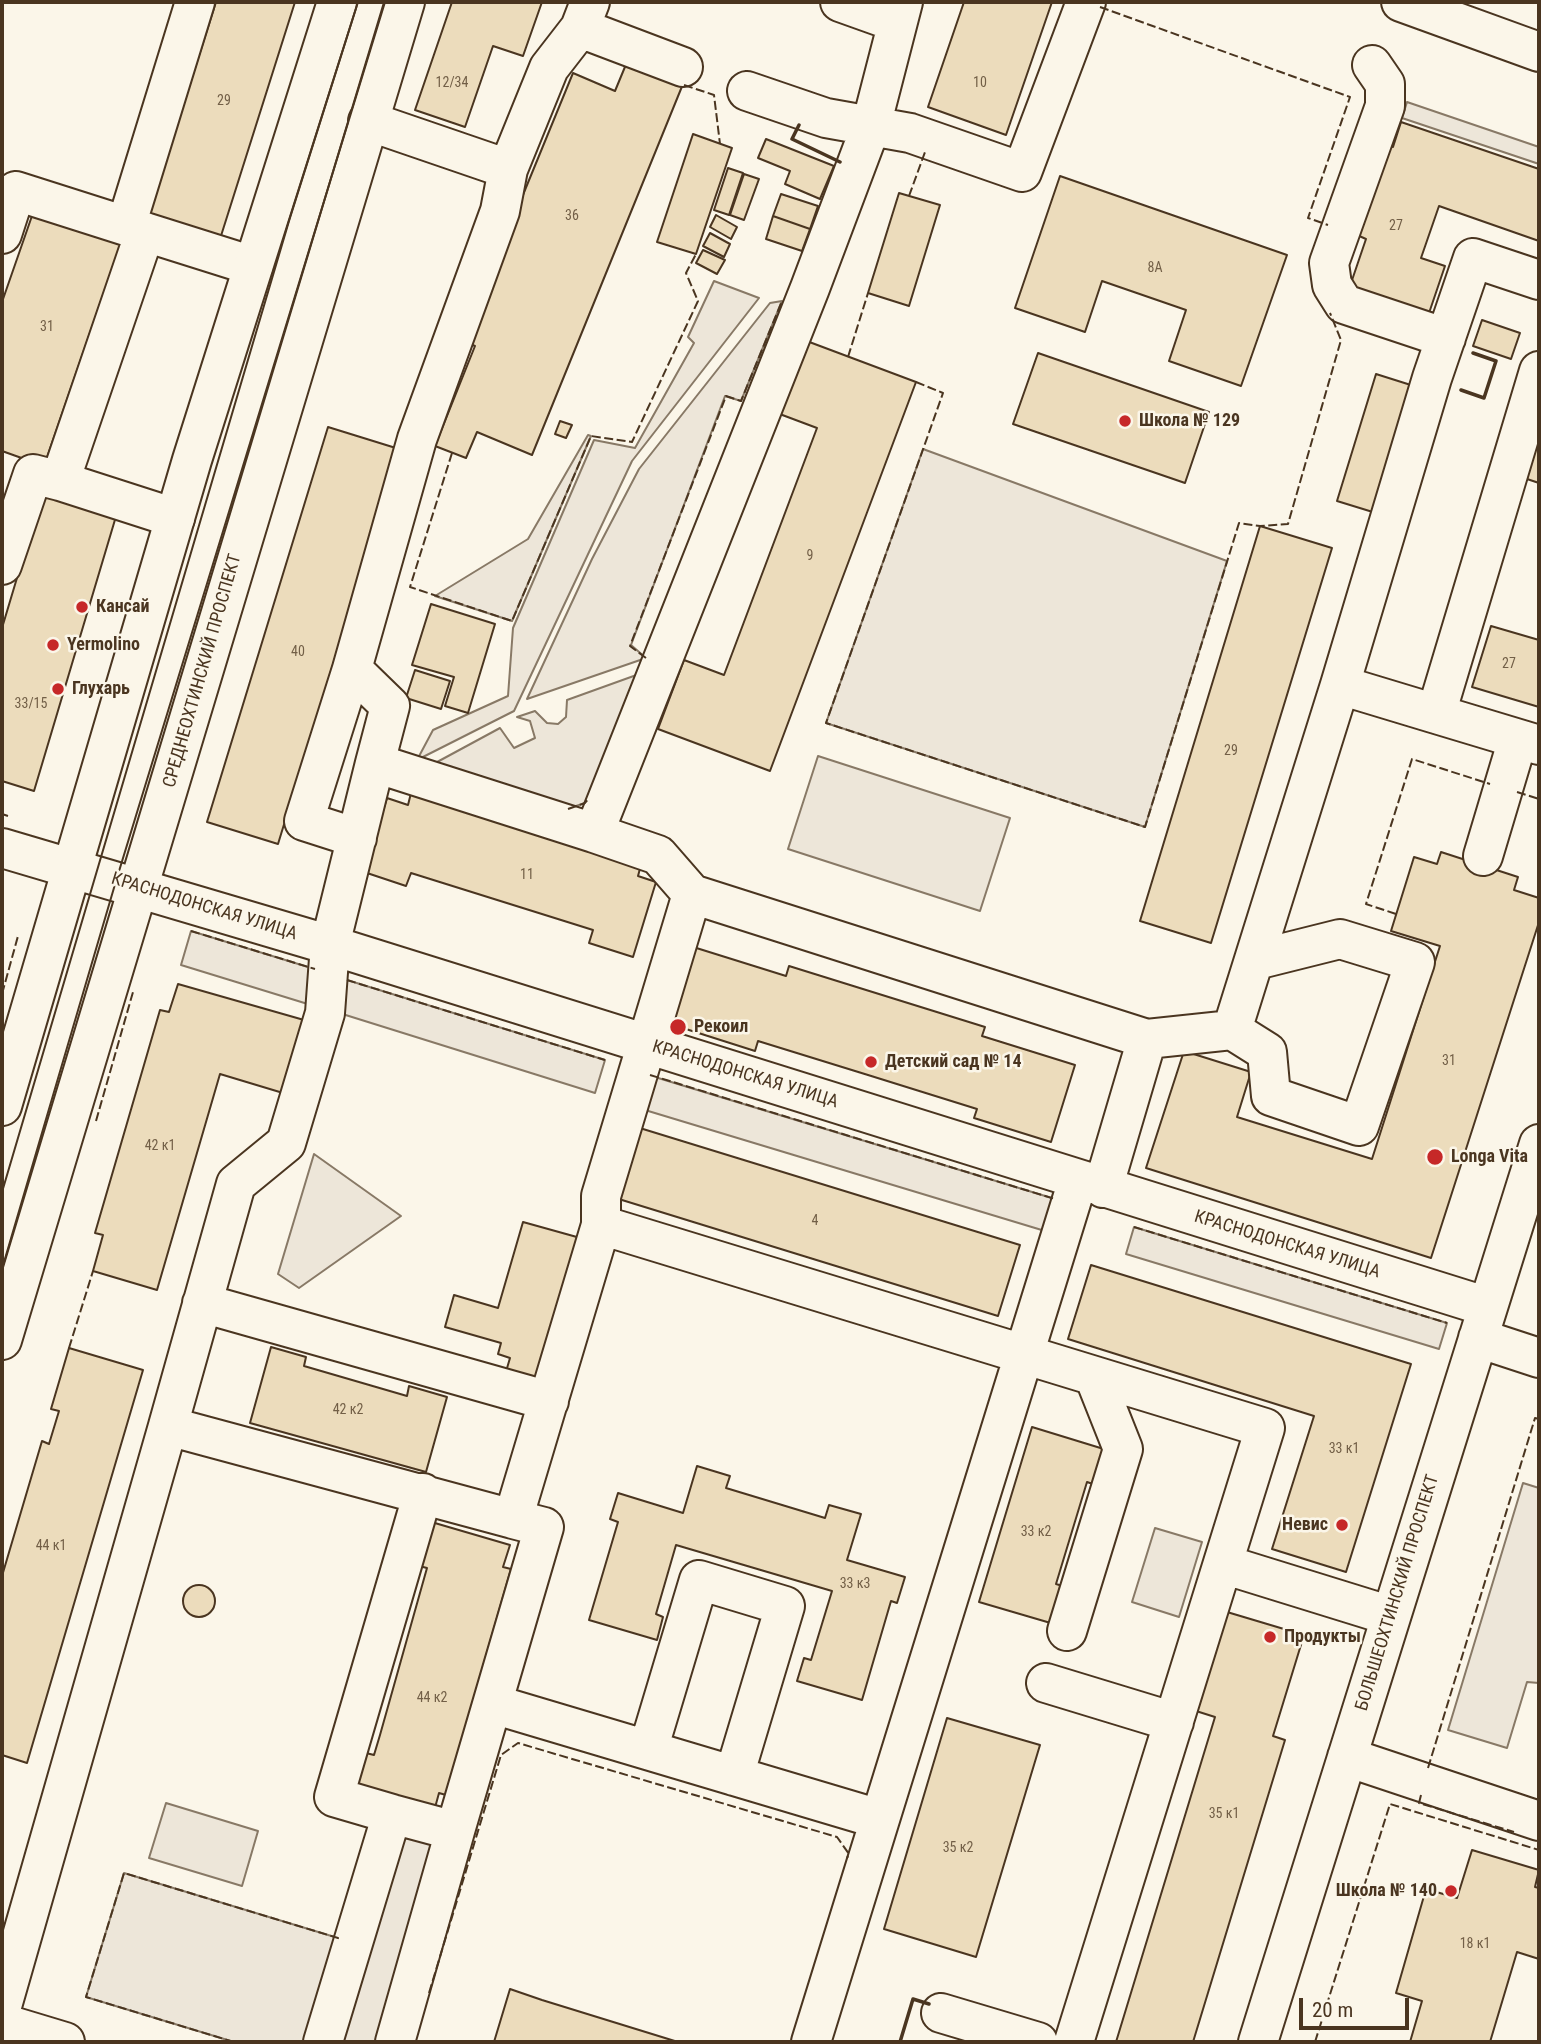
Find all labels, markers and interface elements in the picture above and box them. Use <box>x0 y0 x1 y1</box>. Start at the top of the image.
house number: 12/34 <box>436 75 468 91</box>
house number: 10 <box>973 75 987 91</box>
house number: 29 <box>217 93 231 109</box>
house number: 36 <box>565 208 579 224</box>
house number: 27 <box>1389 218 1403 234</box>
house number: 8А <box>1148 260 1162 276</box>
house number: 31 <box>40 319 54 335</box>
place label: Школа № 129 <box>1139 410 1240 432</box>
marker: Школа № 129 <box>1117 413 1133 429</box>
house number: 9 <box>807 548 813 564</box>
street label: СРЕДНЕОХТИНСКИЙ ПРОСПЕКТ <box>159 552 247 790</box>
place label: Кансай <box>96 596 149 618</box>
marker: Кансай <box>74 599 90 615</box>
place label: Yermolino <box>67 634 140 656</box>
marker: Yermolino <box>45 637 61 653</box>
house number: 40 <box>291 644 305 660</box>
house number: 27 <box>1502 656 1516 672</box>
place label: Глухарь <box>72 678 130 700</box>
marker: Глухарь <box>50 681 66 697</box>
house number: 33/15 <box>15 696 47 712</box>
house number: 29 <box>1224 743 1238 759</box>
house number: 11 <box>520 867 534 883</box>
street label: КРАСНОДОНСКАЯ УЛИЦА <box>108 868 300 946</box>
place label: Рекоил <box>694 1016 748 1038</box>
marker: Рекоил <box>668 1017 688 1037</box>
street label: КРАСНОДОНСКАЯ УЛИЦА <box>649 1036 841 1114</box>
place label: Детский сад № 14 <box>885 1051 1022 1073</box>
house number: 31 <box>1442 1053 1456 1069</box>
marker: Детский сад № 14 <box>863 1054 879 1070</box>
house number: 42 к1 <box>145 1138 175 1154</box>
place label: Longa Vita <box>1451 1146 1528 1168</box>
marker: Longa Vita <box>1425 1147 1445 1167</box>
street label: КРАСНОДОНСКАЯ УЛИЦА <box>1191 1206 1383 1284</box>
house number: 4 <box>812 1213 818 1229</box>
house number: 42 к2 <box>333 1402 363 1418</box>
house number: 33 к1 <box>1329 1441 1359 1457</box>
street label: БОЛЬШЕОХТИНСКИЙ ПРОСПЕКТ <box>1352 1472 1444 1714</box>
place label: Невис <box>1282 1514 1328 1536</box>
marker: Невис <box>1334 1517 1350 1533</box>
house number: 33 к2 <box>1021 1524 1051 1540</box>
house number: 44 к1 <box>36 1538 66 1554</box>
house number: 33 к3 <box>840 1576 870 1592</box>
place label: Продукты <box>1284 1626 1361 1648</box>
marker: Продукты <box>1262 1629 1278 1645</box>
house number: 44 к2 <box>417 1690 447 1706</box>
house number: 35 к1 <box>1209 1806 1239 1822</box>
house number: 35 к2 <box>943 1840 973 1856</box>
place label: Школа № 140 <box>1336 1880 1437 1902</box>
marker: Школа № 140 <box>1443 1883 1459 1899</box>
house number: 18 к1 <box>1460 1936 1490 1952</box>
scale bar <box>1303 1984 1413 2028</box>
text: 20 m <box>1312 1998 1353 2022</box>

